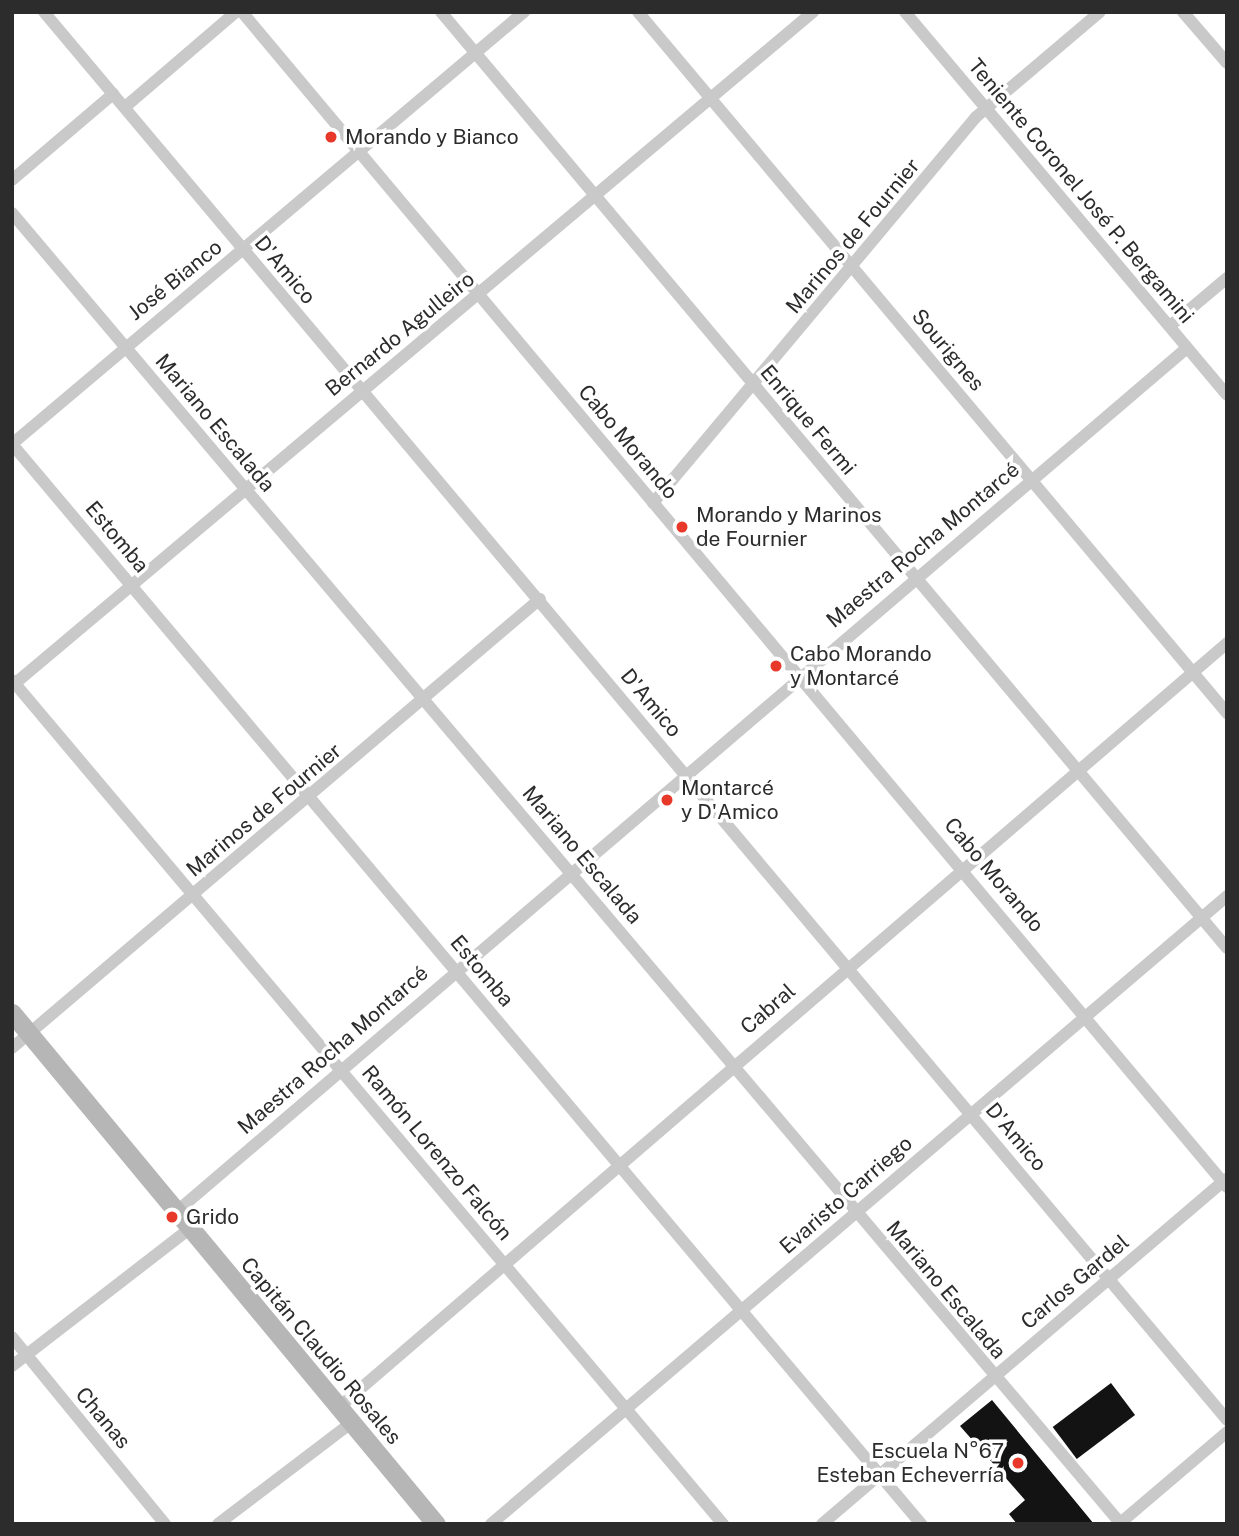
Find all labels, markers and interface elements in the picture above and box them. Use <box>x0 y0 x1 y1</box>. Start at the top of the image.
street label: Teniente Coronel José P. Bergamini <box>963 53 1199 329</box>
place label: Morando y Bianco <box>345 124 519 150</box>
marker: Morando y Bianco <box>323 129 339 145</box>
street label: Marinos de Fournier <box>781 153 925 319</box>
street label: D'Amico <box>249 231 321 309</box>
street label: José Bianco <box>123 234 227 326</box>
street label: Bernardo Agulleiro <box>321 266 479 402</box>
street label: Sourignes <box>906 304 990 396</box>
street label: Mariano Escalada <box>150 349 280 497</box>
street label: Enrique Fermi <box>755 360 861 480</box>
street label: Cabo Morando <box>573 380 683 504</box>
street label: Maestra Rocha Montarcé <box>822 457 1024 633</box>
street label: Estomba <box>80 496 154 578</box>
place label: Morando y Marinos de Fournier <box>696 502 882 552</box>
marker: Morando y Marinos de Fournier <box>674 519 690 535</box>
place label: Cabo Morando y Montarcé <box>790 641 932 691</box>
marker: Cabo Morando y Montarcé <box>768 658 784 674</box>
street label: D'Amico <box>615 664 687 742</box>
street label: Marinos de Fournier <box>181 738 347 882</box>
place label: Montarcé y D'Amico <box>681 775 779 825</box>
street label: Mariano Escalada <box>517 781 647 929</box>
marker: Montarcé y D'Amico <box>659 792 675 808</box>
street label: Cabo Morando <box>939 813 1049 937</box>
street label: Estomba <box>445 930 519 1012</box>
street label: Maestra Rocha Montarcé <box>233 961 433 1139</box>
street label: Cabral <box>735 978 801 1040</box>
street label: Ramón Lorenzo Falcón <box>356 1060 518 1246</box>
street label: D'Amico <box>980 1098 1052 1176</box>
street label: Evaristo Carriego <box>775 1131 917 1259</box>
place label: Grido <box>186 1204 239 1230</box>
marker: Grido <box>164 1209 180 1225</box>
street label: Mariano Escalada <box>881 1216 1011 1364</box>
street label: Carlos Gardel <box>1016 1229 1134 1335</box>
street label: Capitán Claudio Rosales <box>235 1252 407 1450</box>
street label: Chanas <box>70 1382 136 1454</box>
place label: Escuela N°67 Esteban Echeverría <box>816 1438 1004 1488</box>
marker: Escuela N°67 Esteban Echeverría <box>1010 1455 1026 1471</box>

